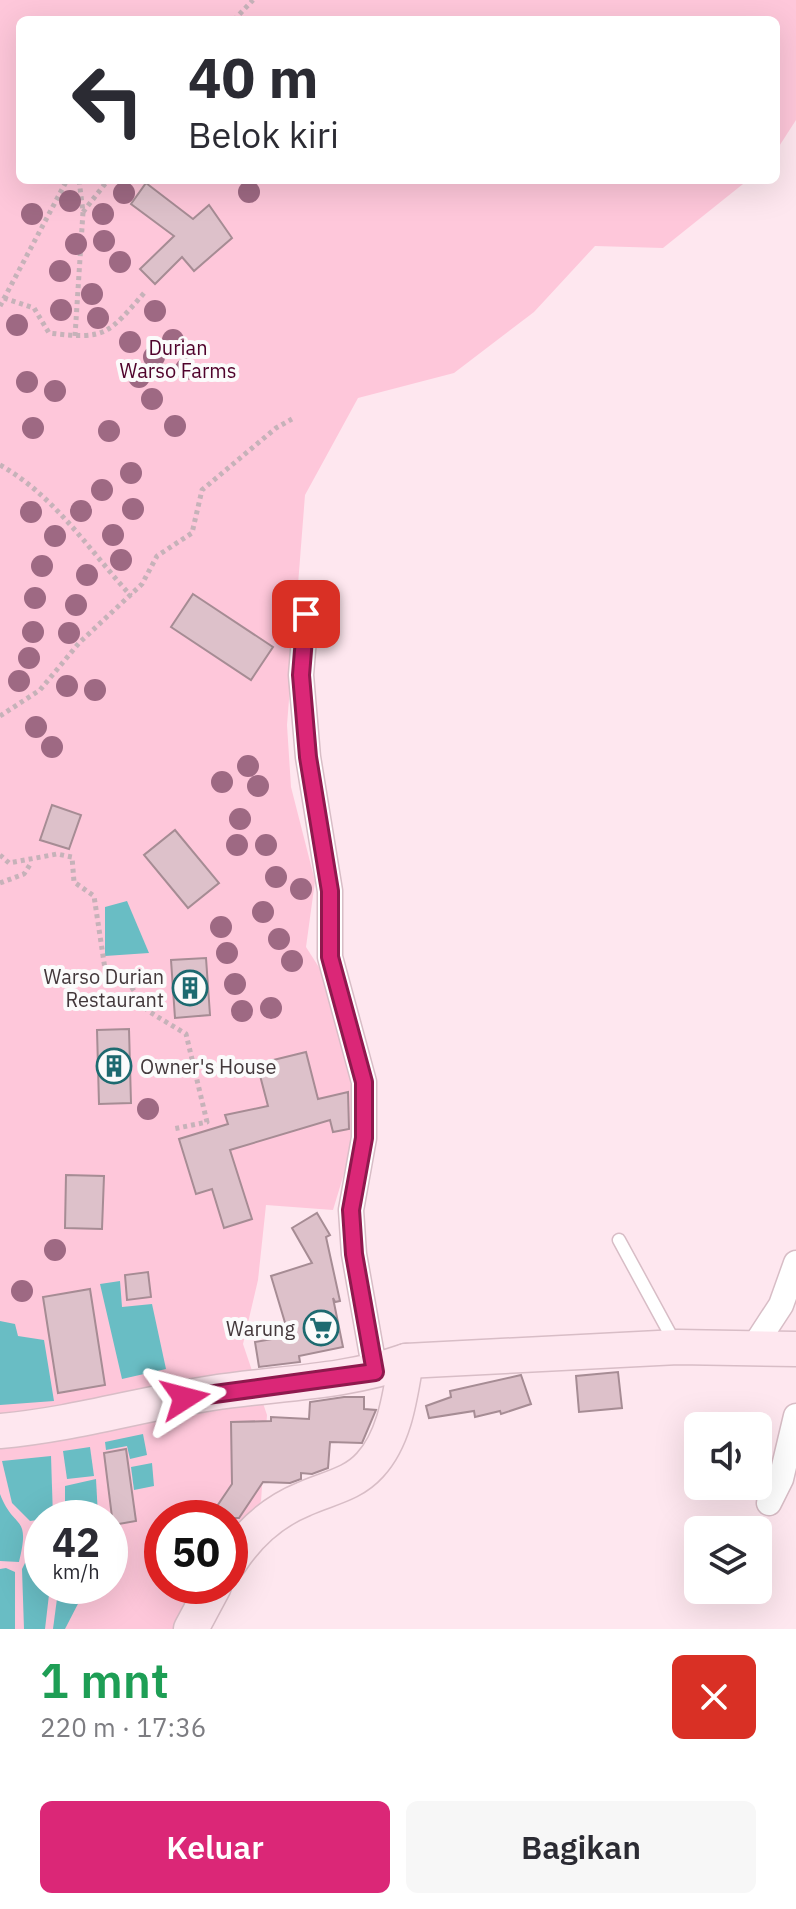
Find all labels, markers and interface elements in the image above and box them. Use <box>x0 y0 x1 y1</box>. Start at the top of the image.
text: 40 m <box>188 41 318 113</box>
icon: left <box>56 48 160 152</box>
text: Belok kiri <box>188 111 339 158</box>
park label: Durian Warso Farms <box>120 334 236 384</box>
pin <box>272 580 340 648</box>
icon: arrive <box>284 592 328 636</box>
place label: Warso Durian Restaurant <box>44 963 164 1013</box>
building icon: Warso Durian Restaurant <box>171 969 209 1007</box>
building icon: Owner's House <box>95 1047 133 1085</box>
place label: Owner's House <box>140 1053 277 1080</box>
supermarket icon: Warung <box>302 1309 340 1347</box>
place label: Warung <box>226 1315 295 1342</box>
position arrow <box>143 1356 227 1440</box>
map controls <box>684 1412 772 1604</box>
button: sound <box>684 1412 772 1500</box>
speed limit sign: 50 <box>144 1500 248 1604</box>
text: 42 <box>52 1516 100 1568</box>
button: layers <box>684 1516 772 1604</box>
text: km/h <box>52 1558 100 1585</box>
text: 1 mnt <box>40 1649 169 1711</box>
button: close <box>672 1655 756 1739</box>
text: 220 m · 17:36 <box>40 1710 206 1744</box>
button: Keluar <box>40 1801 390 1893</box>
button: Bagikan <box>406 1801 756 1893</box>

